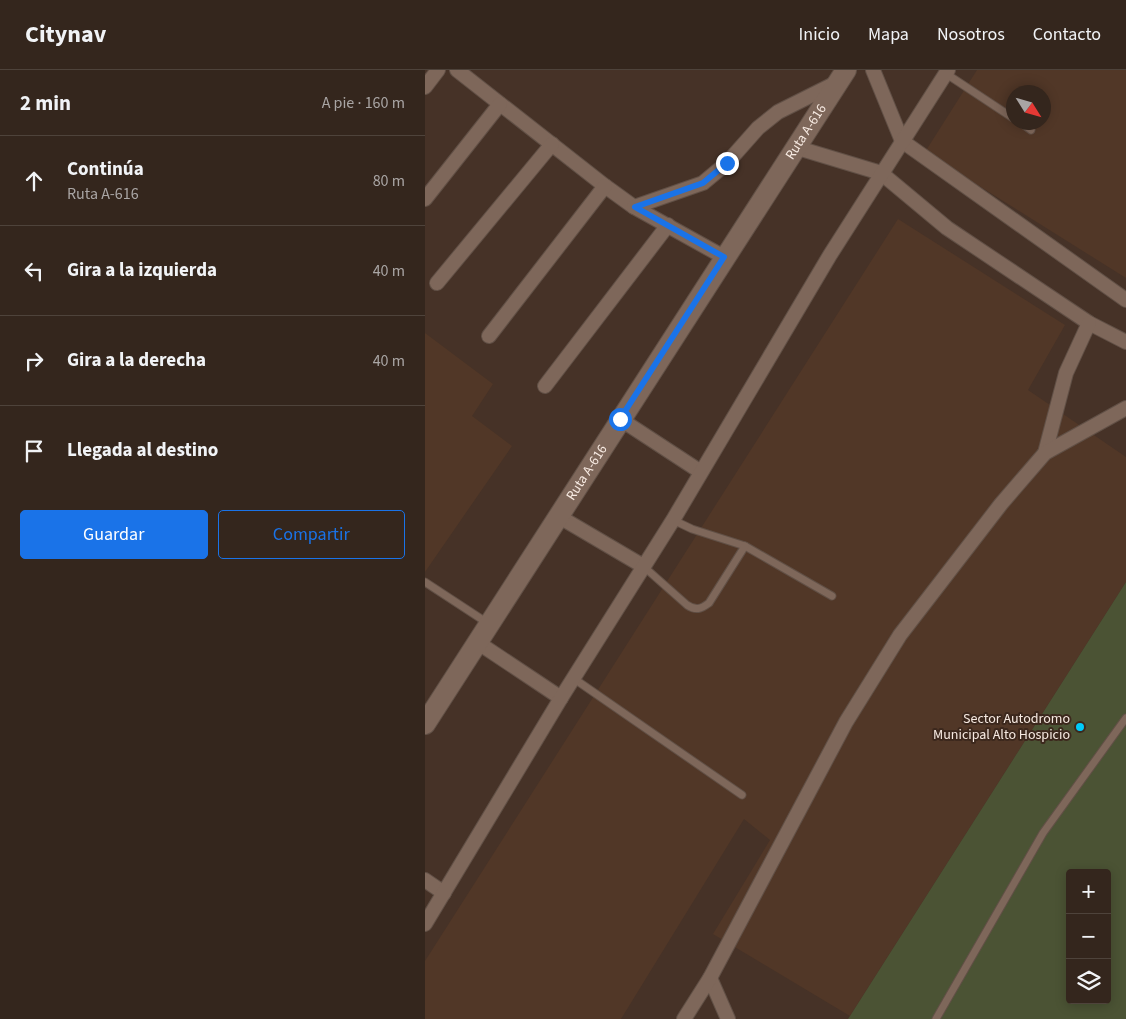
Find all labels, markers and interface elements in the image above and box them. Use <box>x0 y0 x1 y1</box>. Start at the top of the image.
text: Citynav <box>25 17 106 52</box>
text: Inicio <box>799 22 840 47</box>
text: Mapa <box>868 22 909 47</box>
text: Nosotros <box>937 22 1005 47</box>
text: Contacto <box>1033 22 1101 47</box>
north arrow <box>1006 85 1051 130</box>
text: 2 min <box>20 88 71 118</box>
text: A pie · 160 m <box>322 92 405 114</box>
street label: Ruta A-616 <box>781 100 831 164</box>
route end <box>716 152 739 175</box>
text: Continúa <box>67 156 144 183</box>
icon: ahead <box>20 167 48 195</box>
text: 80 m <box>373 170 405 192</box>
text: Ruta A-616 <box>67 183 139 205</box>
icon: left <box>20 257 48 285</box>
text: Gira a la izquierda <box>67 257 217 284</box>
text: 40 m <box>373 260 405 282</box>
icon: right <box>20 347 48 375</box>
text: Gira a la derecha <box>67 347 206 374</box>
text: 40 m <box>373 350 405 372</box>
route start <box>609 408 632 431</box>
icon: arrive <box>20 437 48 465</box>
text: Llegada al destino <box>67 437 218 464</box>
street label: Ruta A-616 <box>561 441 612 504</box>
button: Guardar <box>20 510 208 559</box>
button: Compartir <box>218 510 405 559</box>
place label: Sector Autodromo Municipal Alto Hospicio <box>933 709 1070 745</box>
marker: Sector Autodromo Municipal Alto Hospicio <box>1074 721 1086 733</box>
map controls <box>1066 869 1111 1004</box>
button: + <box>1066 869 1111 914</box>
button: − <box>1066 914 1111 959</box>
button: layers <box>1066 959 1111 1004</box>

